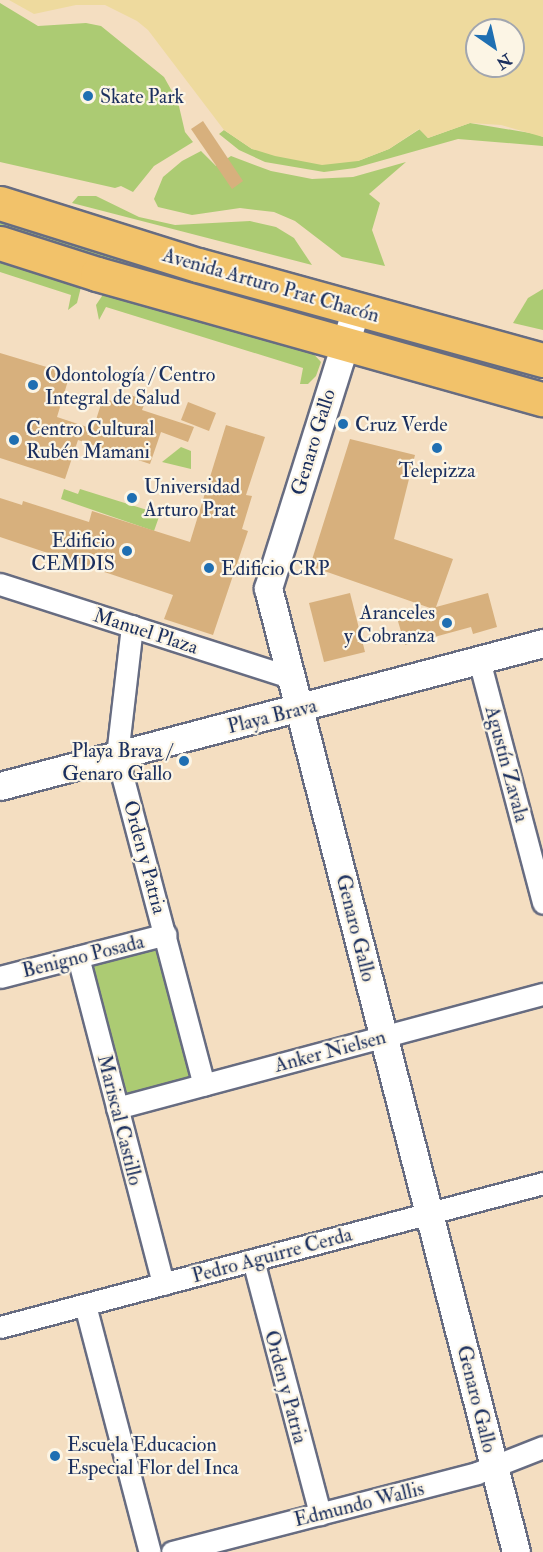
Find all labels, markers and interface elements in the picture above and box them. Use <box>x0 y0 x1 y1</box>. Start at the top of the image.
north arrow <box>465 18 525 78</box>
text: N <box>492 49 515 74</box>
place label: Skate Park <box>100 84 184 108</box>
marker: Skate Park <box>81 89 95 103</box>
street label: Avenida Arturo Prat Chacón <box>160 243 382 327</box>
place label: Odontología / Centro Integral de Salud <box>45 362 215 409</box>
marker: Odontología / Centro Integral de Salud <box>26 378 40 392</box>
street label: Genaro Gallo <box>285 386 341 498</box>
place label: Cruz Verde <box>355 412 448 436</box>
place label: Centro Cultural Rubén Mamani <box>26 416 154 463</box>
marker: Cruz Verde <box>336 417 350 431</box>
marker: Centro Cultural Rubén Mamani <box>7 433 21 447</box>
marker: Telepizza <box>430 441 444 455</box>
place label: Telepizza <box>398 458 476 482</box>
place label: Universidad Arturo Prat <box>144 474 240 521</box>
marker: Universidad Arturo Prat <box>125 491 139 505</box>
place label: Edificio CEMDIS <box>31 528 115 575</box>
marker: Edificio CEMDIS <box>120 544 134 558</box>
place label: Edificio CRP <box>221 556 329 580</box>
marker: Edificio CRP <box>202 561 216 575</box>
place label: Aranceles y Cobranza <box>344 600 435 647</box>
street label: Manuel Plaza <box>91 603 201 659</box>
marker: Aranceles y Cobranza <box>440 616 454 630</box>
street label: Playa Brava <box>225 693 319 739</box>
street label: Agustín Zavala <box>480 703 534 825</box>
place label: Playa Brava / Genaro Gallo <box>62 738 172 785</box>
marker: Playa Brava / Genaro Gallo <box>177 754 191 768</box>
street label: Orden y Patria <box>118 798 172 916</box>
street label: Genaro Gallo <box>331 872 381 984</box>
street label: Benigno Posada <box>19 929 147 983</box>
street label: Anker Nielsen <box>272 1025 388 1077</box>
street label: Mariscal Castillo <box>92 1052 148 1188</box>
street label: Pedro Aguirre Cerda <box>189 1222 355 1288</box>
street label: Orden y Patria <box>259 1328 313 1446</box>
street label: Genaro Gallo <box>452 1343 502 1455</box>
place label: Escuela Educacion Especial Flor del Inca <box>67 1432 239 1479</box>
marker: Escuela Educacion Especial Flor del Inca <box>48 1449 62 1463</box>
street label: Edmundo Wallis <box>292 1476 426 1532</box>

